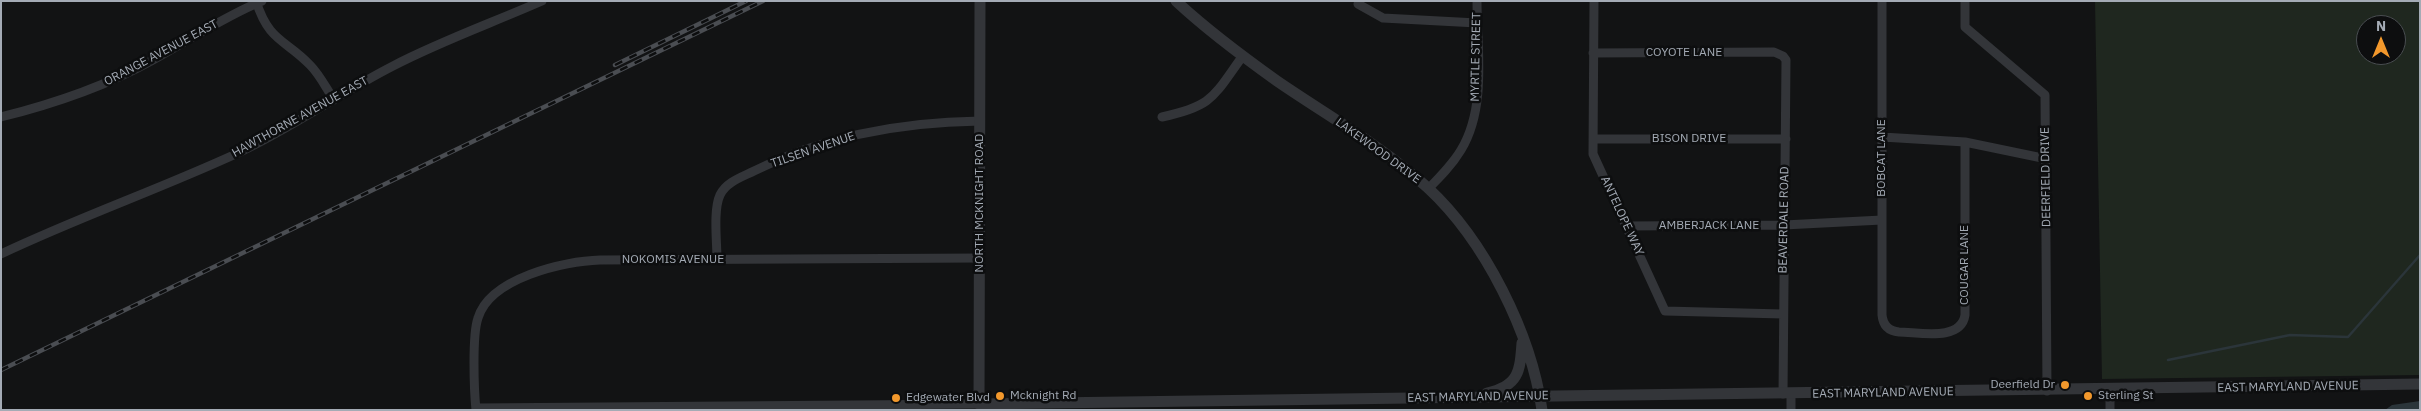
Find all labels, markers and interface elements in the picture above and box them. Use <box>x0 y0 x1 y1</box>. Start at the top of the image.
street label: MYRTLE STREET <box>1468 12 1484 102</box>
north arrow <box>2356 15 2406 65</box>
street label: ORANGE AVENUE EAST <box>102 17 220 89</box>
text: N <box>2376 17 2386 35</box>
street label: COYOTE LANE <box>1646 46 1722 60</box>
street label: HAWTHORNE AVENUE EAST <box>230 74 370 160</box>
street label: LAKEWOOD DRIVE <box>1333 115 1423 187</box>
street label: BOBCAT LANE <box>1875 119 1889 197</box>
street label: DEERFIELD DRIVE <box>2038 127 2054 227</box>
street label: TILSEN AVENUE <box>769 129 857 171</box>
street label: BISON DRIVE <box>1652 132 1726 146</box>
street label: NORTH MCKNIGHT ROAD <box>973 134 987 272</box>
street label: BEAVERDALE ROAD <box>1776 166 1792 274</box>
street label: ANTELOPE WAY <box>1597 174 1647 258</box>
street label: AMBERJACK LANE <box>1659 219 1759 233</box>
street label: COUGAR LANE <box>1958 225 1972 305</box>
street label: NOKOMIS AVENUE <box>622 253 724 267</box>
place label: Deerfield Dr <box>1990 378 2055 392</box>
marker: Deerfield Dr <box>2059 379 2071 391</box>
street label: EAST MARYLAND AVENUE <box>2217 379 2359 395</box>
street label: EAST MARYLAND AVENUE <box>1812 385 1954 401</box>
place label: Mcknight Rd <box>1010 389 1077 403</box>
street label: EAST MARYLAND AVENUE <box>1407 389 1549 405</box>
place label: Sterling St <box>2098 389 2154 403</box>
marker: Mcknight Rd <box>994 390 1006 402</box>
marker: Sterling St <box>2082 390 2094 402</box>
place label: Edgewater Blvd <box>906 391 990 405</box>
marker: Edgewater Blvd <box>890 392 902 404</box>

